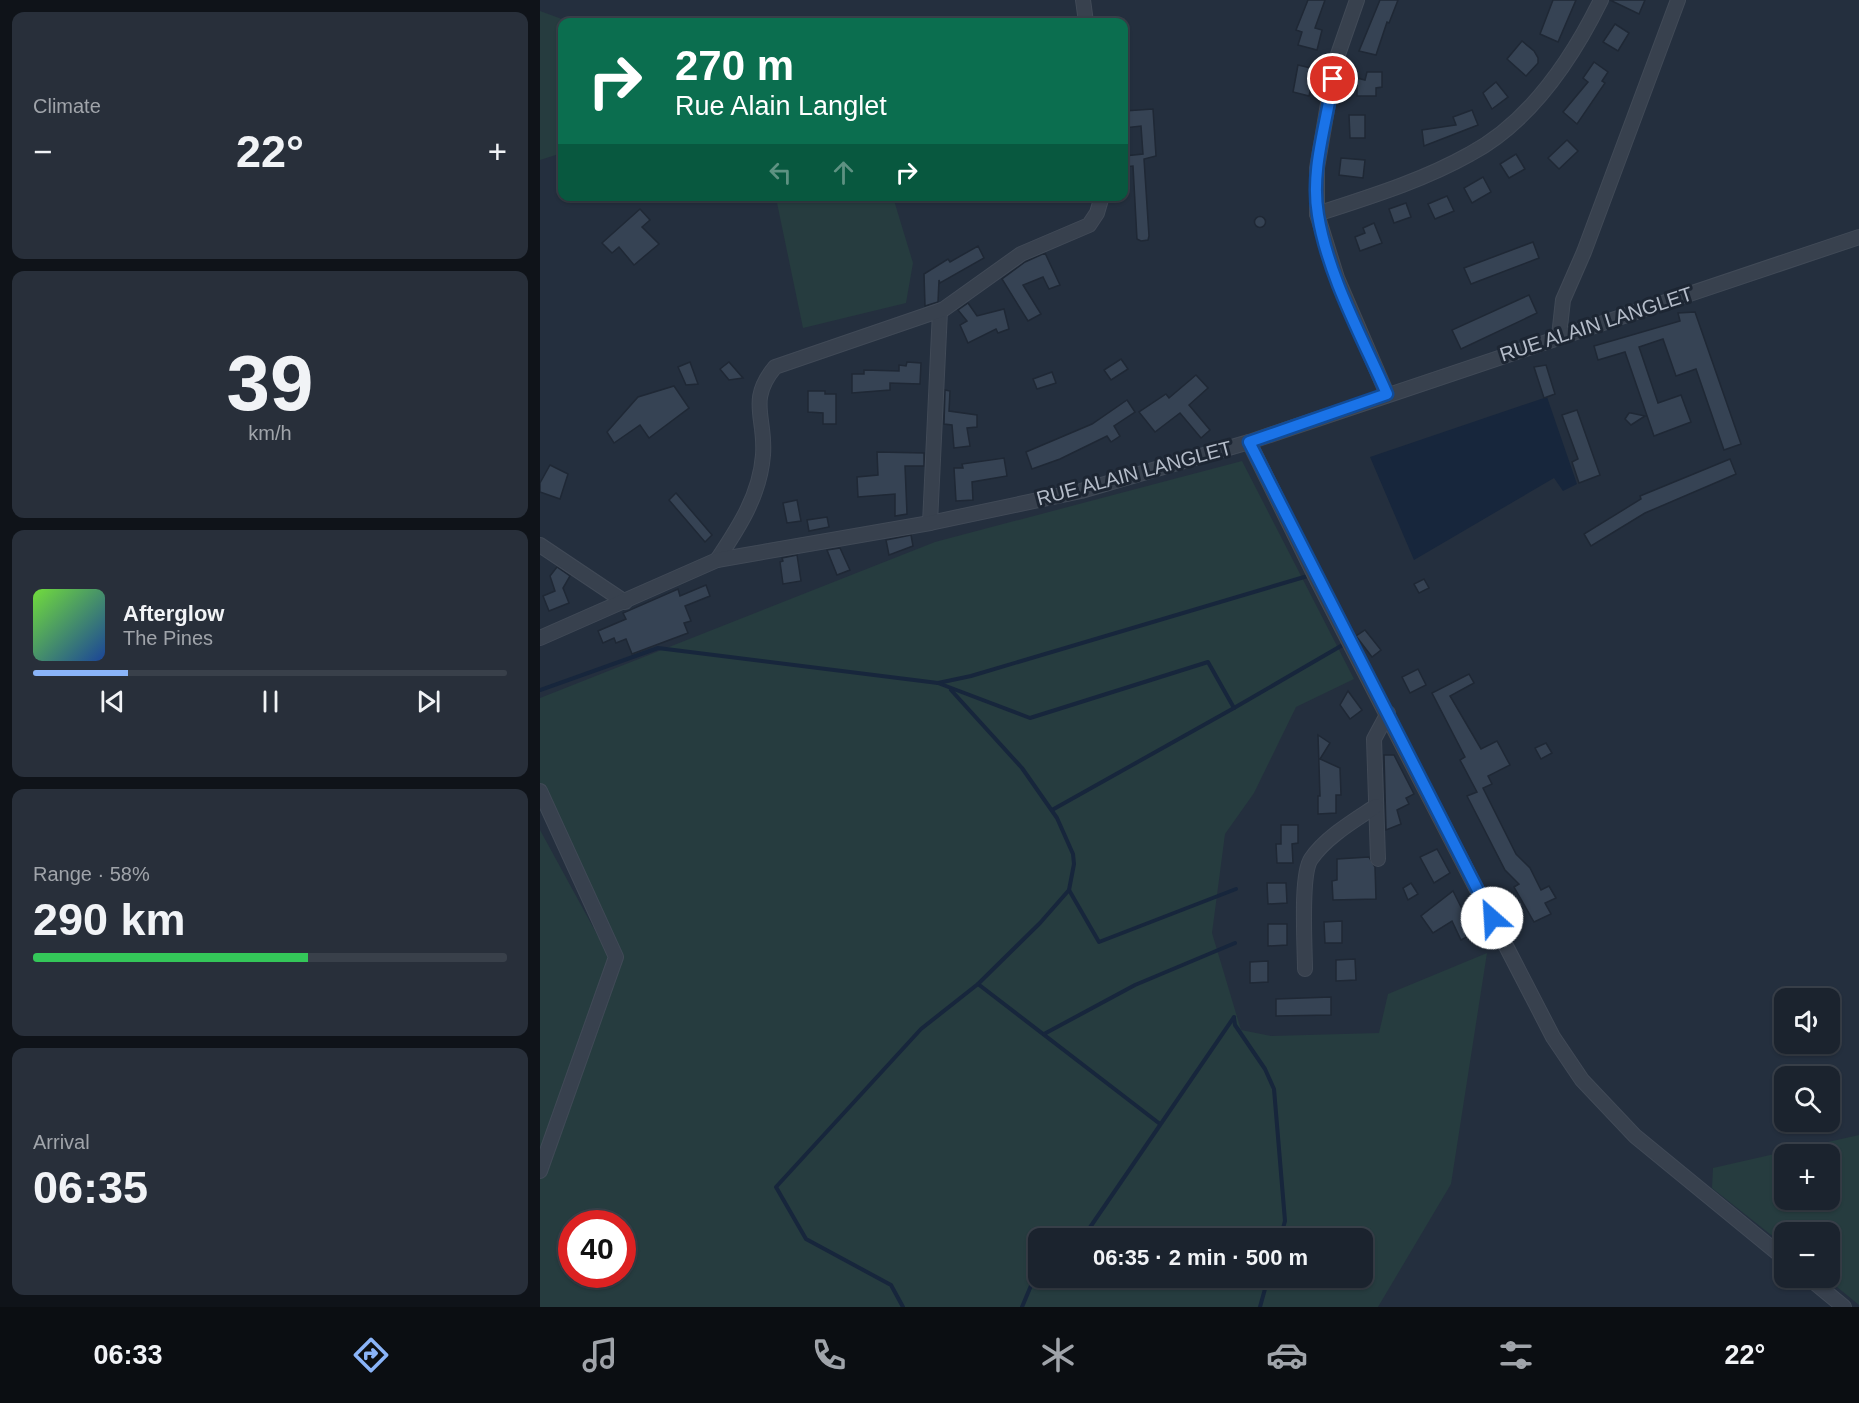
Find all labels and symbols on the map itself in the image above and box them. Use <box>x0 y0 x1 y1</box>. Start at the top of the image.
pin <box>1307 53 1358 104</box>
street label: RUE ALAIN LANGLET <box>1497 282 1695 366</box>
street label: RUE ALAIN LANGLET <box>1034 436 1234 510</box>
position arrow <box>1460 886 1524 950</box>
speed limit sign: 40 <box>558 1210 636 1288</box>

